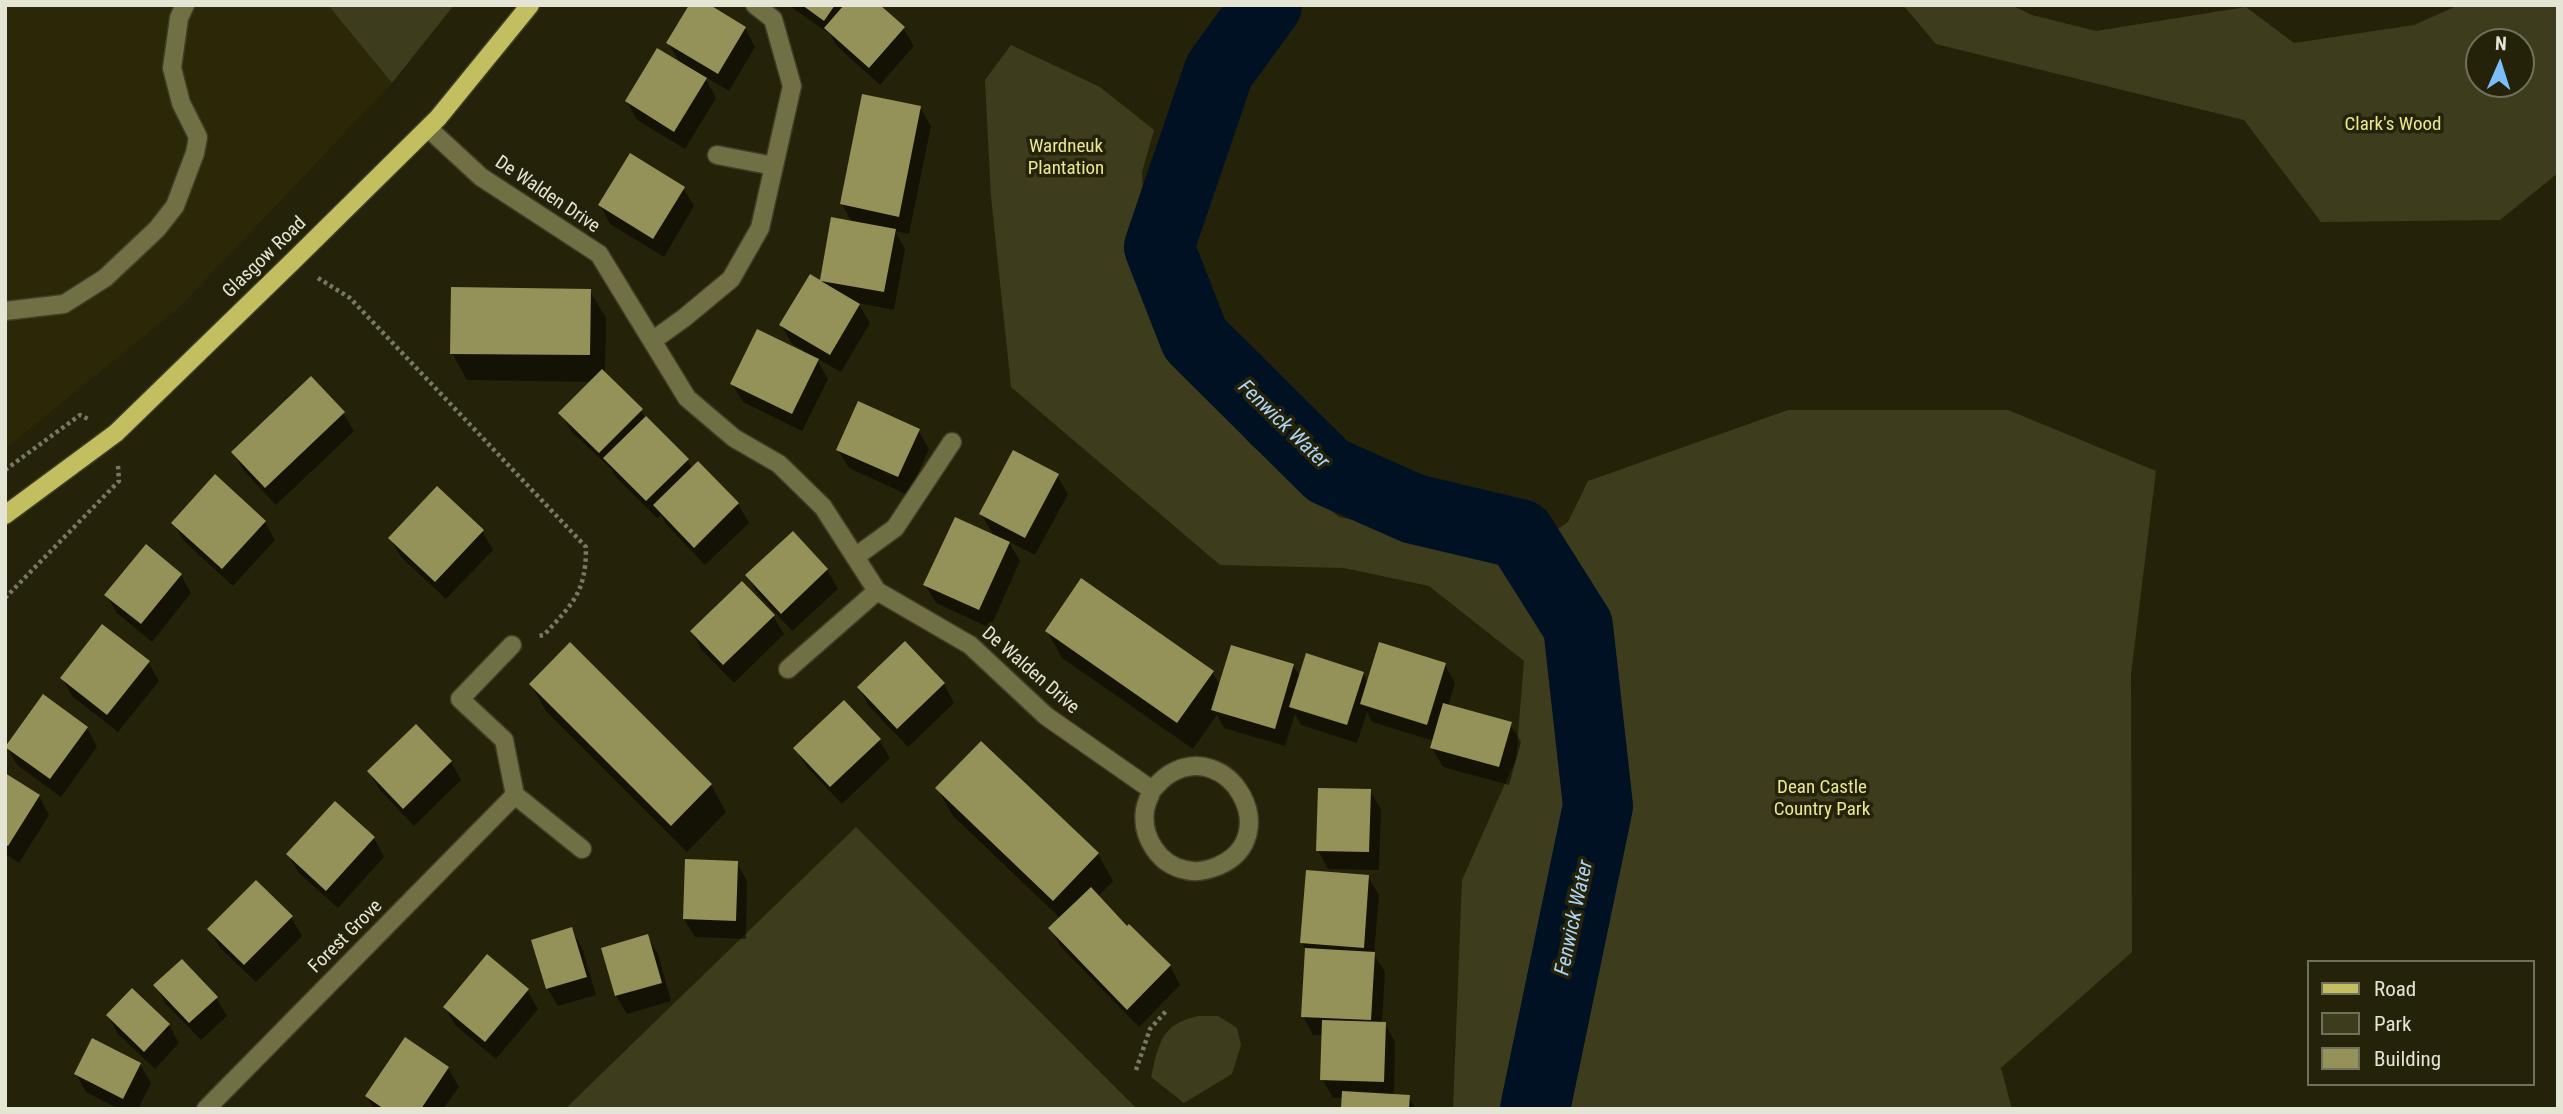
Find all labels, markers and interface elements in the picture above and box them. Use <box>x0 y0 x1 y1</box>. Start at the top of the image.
north arrow <box>2465 28 2535 98</box>
text: N <box>2495 32 2507 55</box>
park label: Clark's Wood <box>2345 114 2441 136</box>
park label: Wardneuk Plantation <box>1028 136 1104 180</box>
street label: De Walden Drive <box>490 152 604 238</box>
street label: Glasgow Road <box>219 213 311 303</box>
water label: Fenwick Water <box>1232 375 1334 475</box>
street label: De Walden Drive <box>977 623 1083 719</box>
park label: Dean Castle Country Park <box>1774 777 1870 821</box>
water label: Fenwick Water <box>1551 858 1599 978</box>
street label: Forest Grove <box>304 895 388 979</box>
legend <box>2308 960 2535 1086</box>
text: Road <box>2374 977 2416 1001</box>
text: Park <box>2374 1012 2411 1036</box>
text: Building <box>2374 1047 2441 1071</box>

